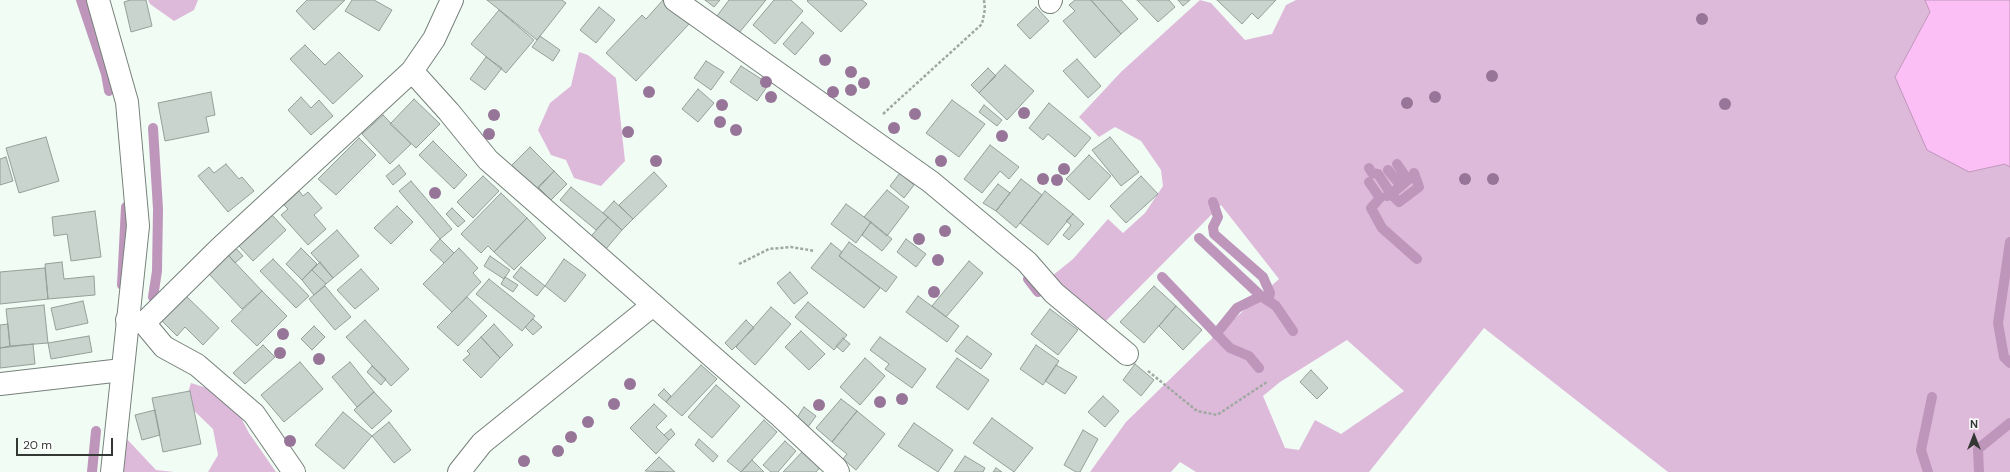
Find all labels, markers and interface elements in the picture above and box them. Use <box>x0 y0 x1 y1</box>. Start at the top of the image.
north arrow <box>1954 416 1994 456</box>
text: N <box>1970 417 1978 431</box>
scale bar <box>18 430 115 456</box>
text: 20 m <box>23 437 52 453</box>

